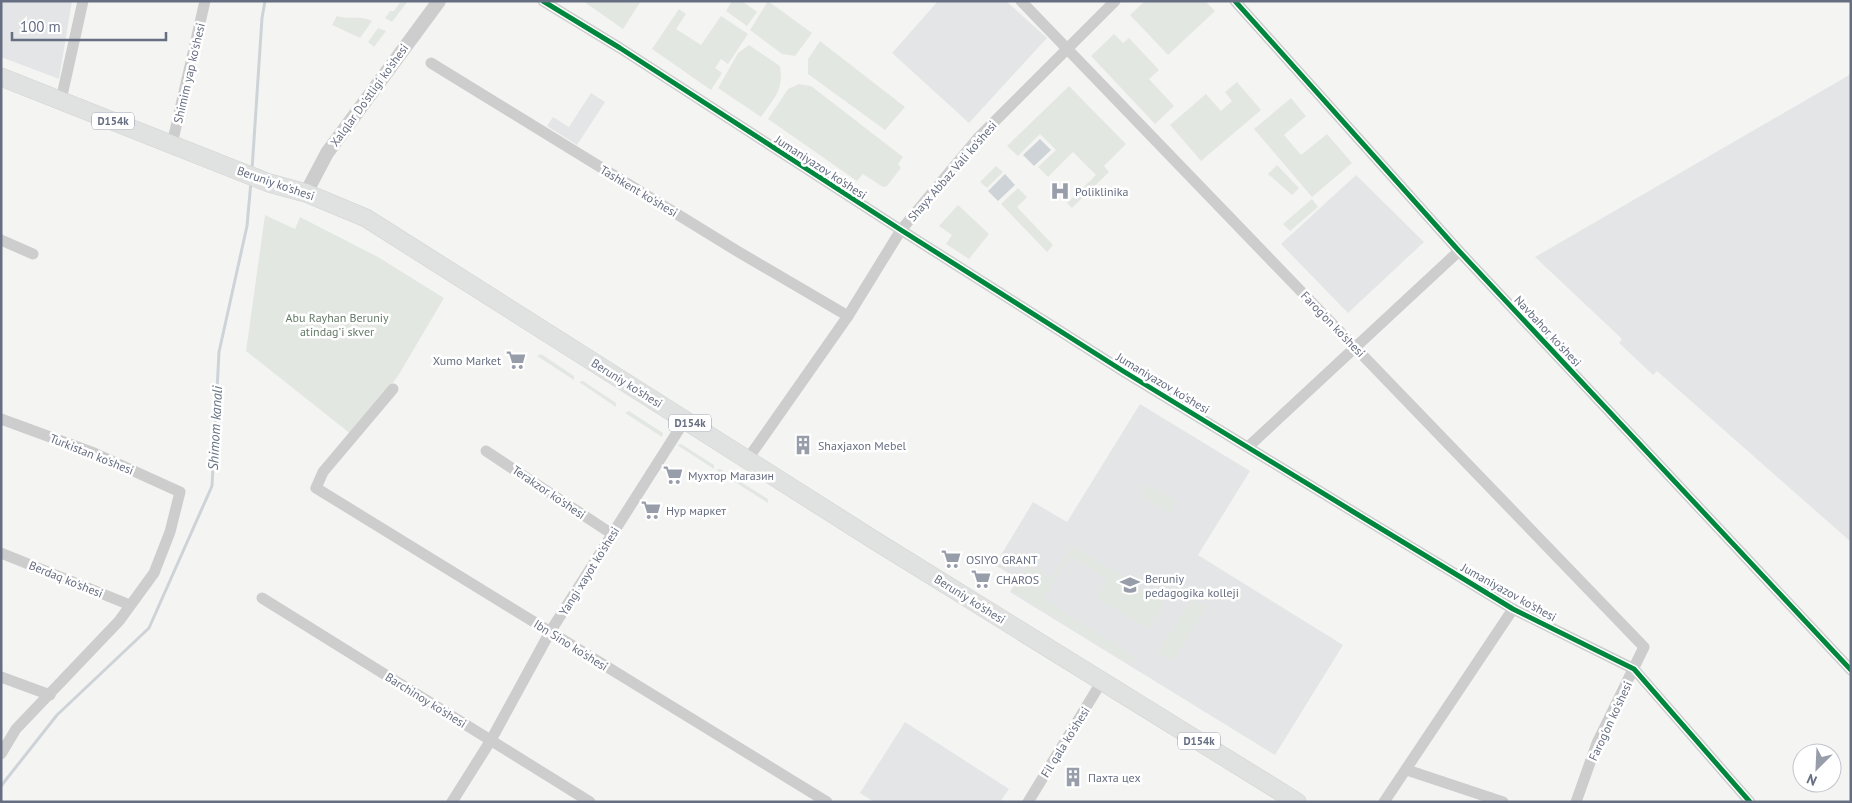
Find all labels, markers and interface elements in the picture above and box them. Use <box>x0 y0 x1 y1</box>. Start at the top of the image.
scale bar <box>12 10 166 42</box>
text: 100 m <box>20 17 61 36</box>
street label: Shimim yap ko'shesi <box>170 21 208 125</box>
street label: Xalqlar Do'stligi ko'shesi <box>327 41 411 149</box>
road number: D154k <box>92 112 134 130</box>
street label: Shayx Abbaz Vali ko'shesi <box>904 118 1000 224</box>
street label: Jumaniyazov ko'shesi <box>772 131 870 202</box>
street label: Tashkent ko'shesi <box>598 162 680 220</box>
street label: Beruniy ko'shesi <box>235 163 317 203</box>
hospital icon: Poliklinika <box>1049 180 1071 202</box>
place label: Poliklinika <box>1075 184 1128 199</box>
street label: Farog'on ko'shesi <box>1298 288 1368 360</box>
street label: Navbahor ko'shesi <box>1511 292 1585 370</box>
park label: Abu Rayhan Beruniy atindag'i skver <box>285 310 389 339</box>
supermarket icon: Xumo Market <box>505 349 527 371</box>
street label: Jumaniyazov ko'shesi <box>1113 349 1212 417</box>
place label: Xumo Market <box>433 353 501 368</box>
street label: Beruniy ko'shesi <box>589 355 665 411</box>
water label: Shimom kanali <box>204 385 226 471</box>
road number: D154k <box>669 414 711 432</box>
street label: Turkistan ko'shesi <box>48 430 136 478</box>
building icon: Shaxjaxon Mebel <box>792 434 814 456</box>
place label: Shaxjaxon Mebel <box>818 438 906 453</box>
street label: Terakzor ko'shesi <box>510 462 588 522</box>
supermarket icon: Мухтор Магазин <box>662 464 684 486</box>
place label: Мухтор Магазин <box>688 468 774 483</box>
supermarket icon: Нур маркет <box>640 499 662 521</box>
place label: Нур маркет <box>666 503 726 518</box>
street label: Yangi xayot ko'shesi <box>556 524 622 618</box>
supermarket icon: OSIYO GRANT <box>940 548 962 570</box>
place label: OSIYO GRANT <box>966 552 1038 567</box>
street label: Berdaq ko'shesi <box>27 557 105 601</box>
street label: Jumaniyazov ko'shesi <box>1458 559 1559 624</box>
supermarket icon: CHAROS <box>970 568 992 590</box>
street label: Beruniy ko'shesi <box>932 571 1008 627</box>
place label: Beruniy pedagogika kolleji <box>1145 571 1239 600</box>
place label: CHAROS <box>996 572 1039 587</box>
school or university icon: Beruniy pedagogika kolleji <box>1119 574 1141 596</box>
street label: Ibn Sino ko'shesi <box>531 616 611 674</box>
street label: Barchinoy ko'shesi <box>383 669 469 731</box>
street label: Farog'on ko'shesi <box>1585 679 1635 763</box>
street label: Fil qala ko'shesi <box>1037 704 1093 780</box>
road number: D154k <box>1178 732 1220 749</box>
north arrow <box>1792 743 1842 793</box>
building icon: Пахта цех <box>1062 766 1084 788</box>
place label: Пахта цех <box>1088 770 1141 785</box>
text: N <box>1804 770 1820 790</box>

